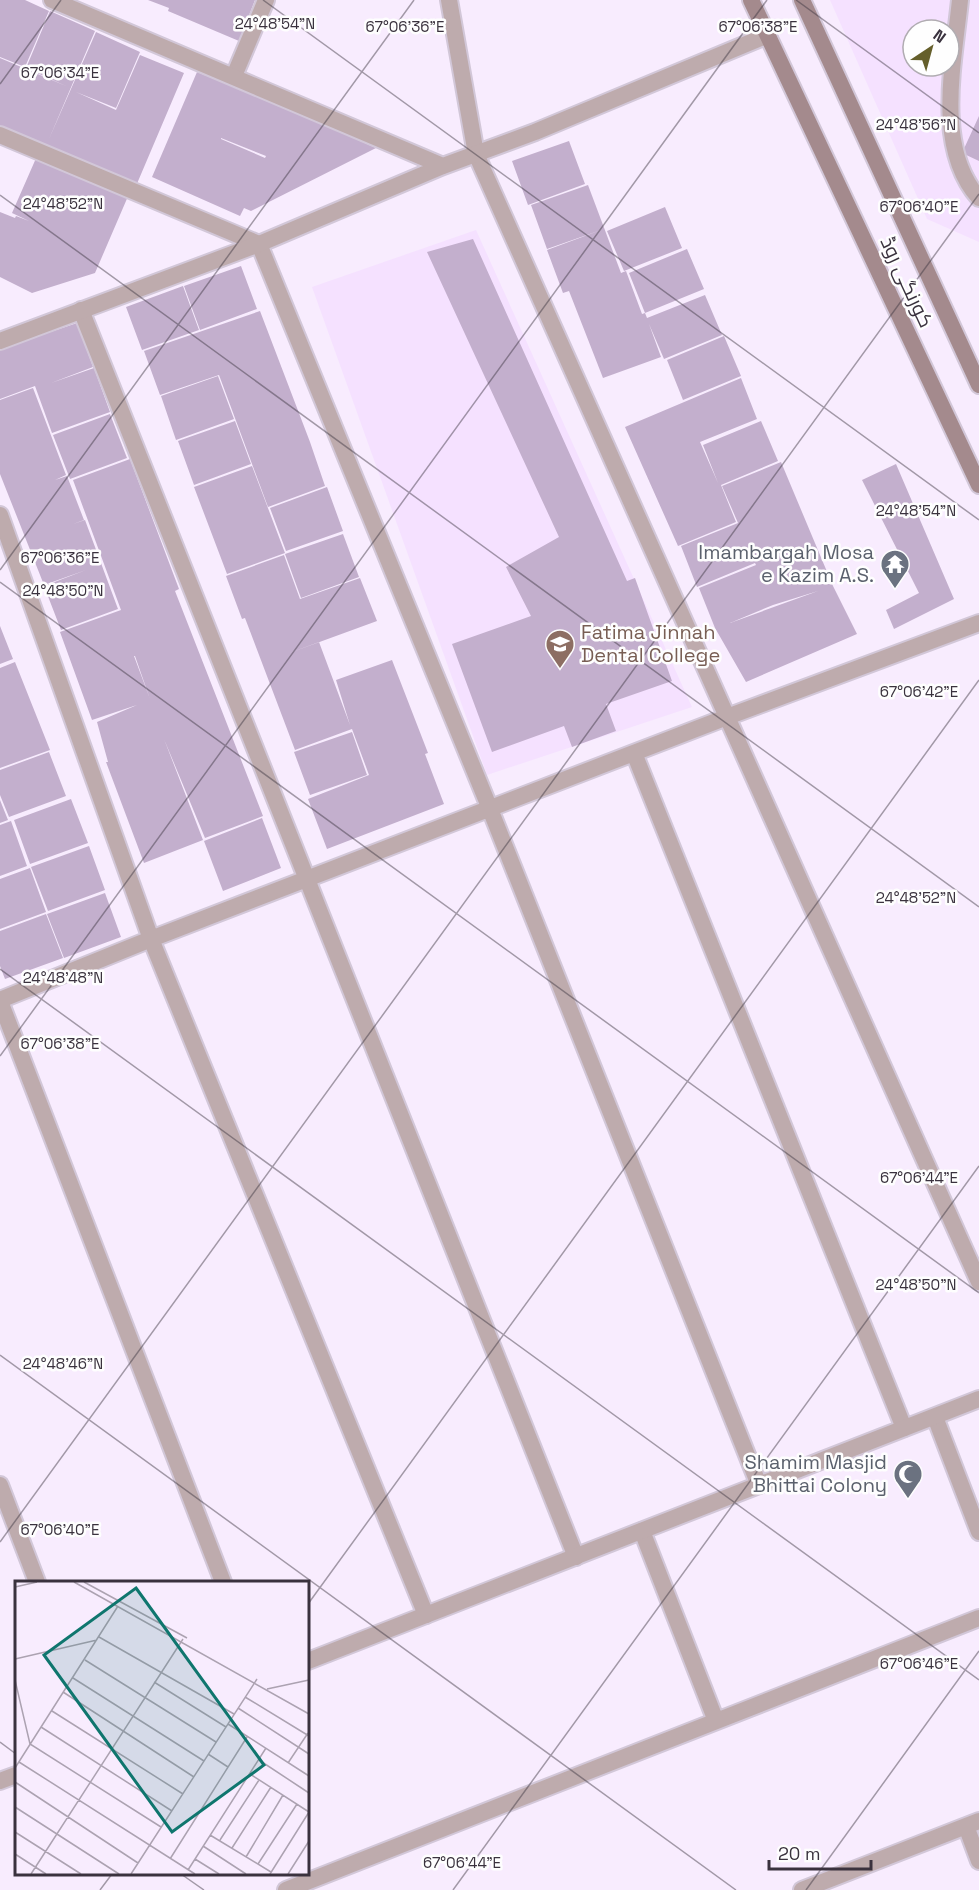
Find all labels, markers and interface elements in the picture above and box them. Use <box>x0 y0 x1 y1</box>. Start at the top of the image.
text: 24°48'54"N <box>235 14 315 33</box>
text: 67°06'36"E <box>366 17 444 36</box>
text: 67°06'38"E <box>719 17 797 36</box>
north arrow <box>901 18 961 78</box>
text: N <box>929 25 950 48</box>
text: 67°06'34"E <box>21 63 99 82</box>
text: 24°48'56"N <box>876 115 956 134</box>
text: 24°48'52"N <box>23 194 103 213</box>
text: 67°06'40"E <box>880 197 958 216</box>
street label: کورنگی روڈ <box>875 232 939 332</box>
text: 24°48'54"N <box>876 501 956 520</box>
place label: Imambargah Mosa e Kazim A.S. <box>698 539 874 588</box>
text: 67°06'36"E <box>21 548 99 567</box>
temple icon: Imambargah Mosa e Kazim A.S. <box>879 548 911 590</box>
text: 24°48'50"N <box>22 581 104 600</box>
place label: Fatima Jinnah Dental College <box>581 619 720 668</box>
school or university icon: Fatima Jinnah Dental College <box>544 628 576 670</box>
text: 67°06'42"E <box>880 682 958 701</box>
text: 24°48'52"N <box>876 888 956 907</box>
text: 24°48'48"N <box>23 968 103 987</box>
text: 67°06'38"E <box>21 1034 99 1053</box>
text: 67°06'44"E <box>880 1168 958 1187</box>
text: 24°48'50"N <box>875 1275 957 1294</box>
text: 24°48'46"N <box>23 1354 103 1373</box>
place label: Shamim Masjid Bhittai Colony <box>745 1449 887 1498</box>
mosque icon: Shamim Masjid Bhittai Colony <box>892 1458 924 1500</box>
text: 67°06'40"E <box>21 1520 99 1539</box>
inset map <box>15 1581 309 1875</box>
text: 67°06'46"E <box>880 1654 958 1673</box>
scale bar <box>769 1833 871 1871</box>
text: 20 m <box>778 1842 821 1865</box>
text: 67°06'44"E <box>423 1853 501 1872</box>

